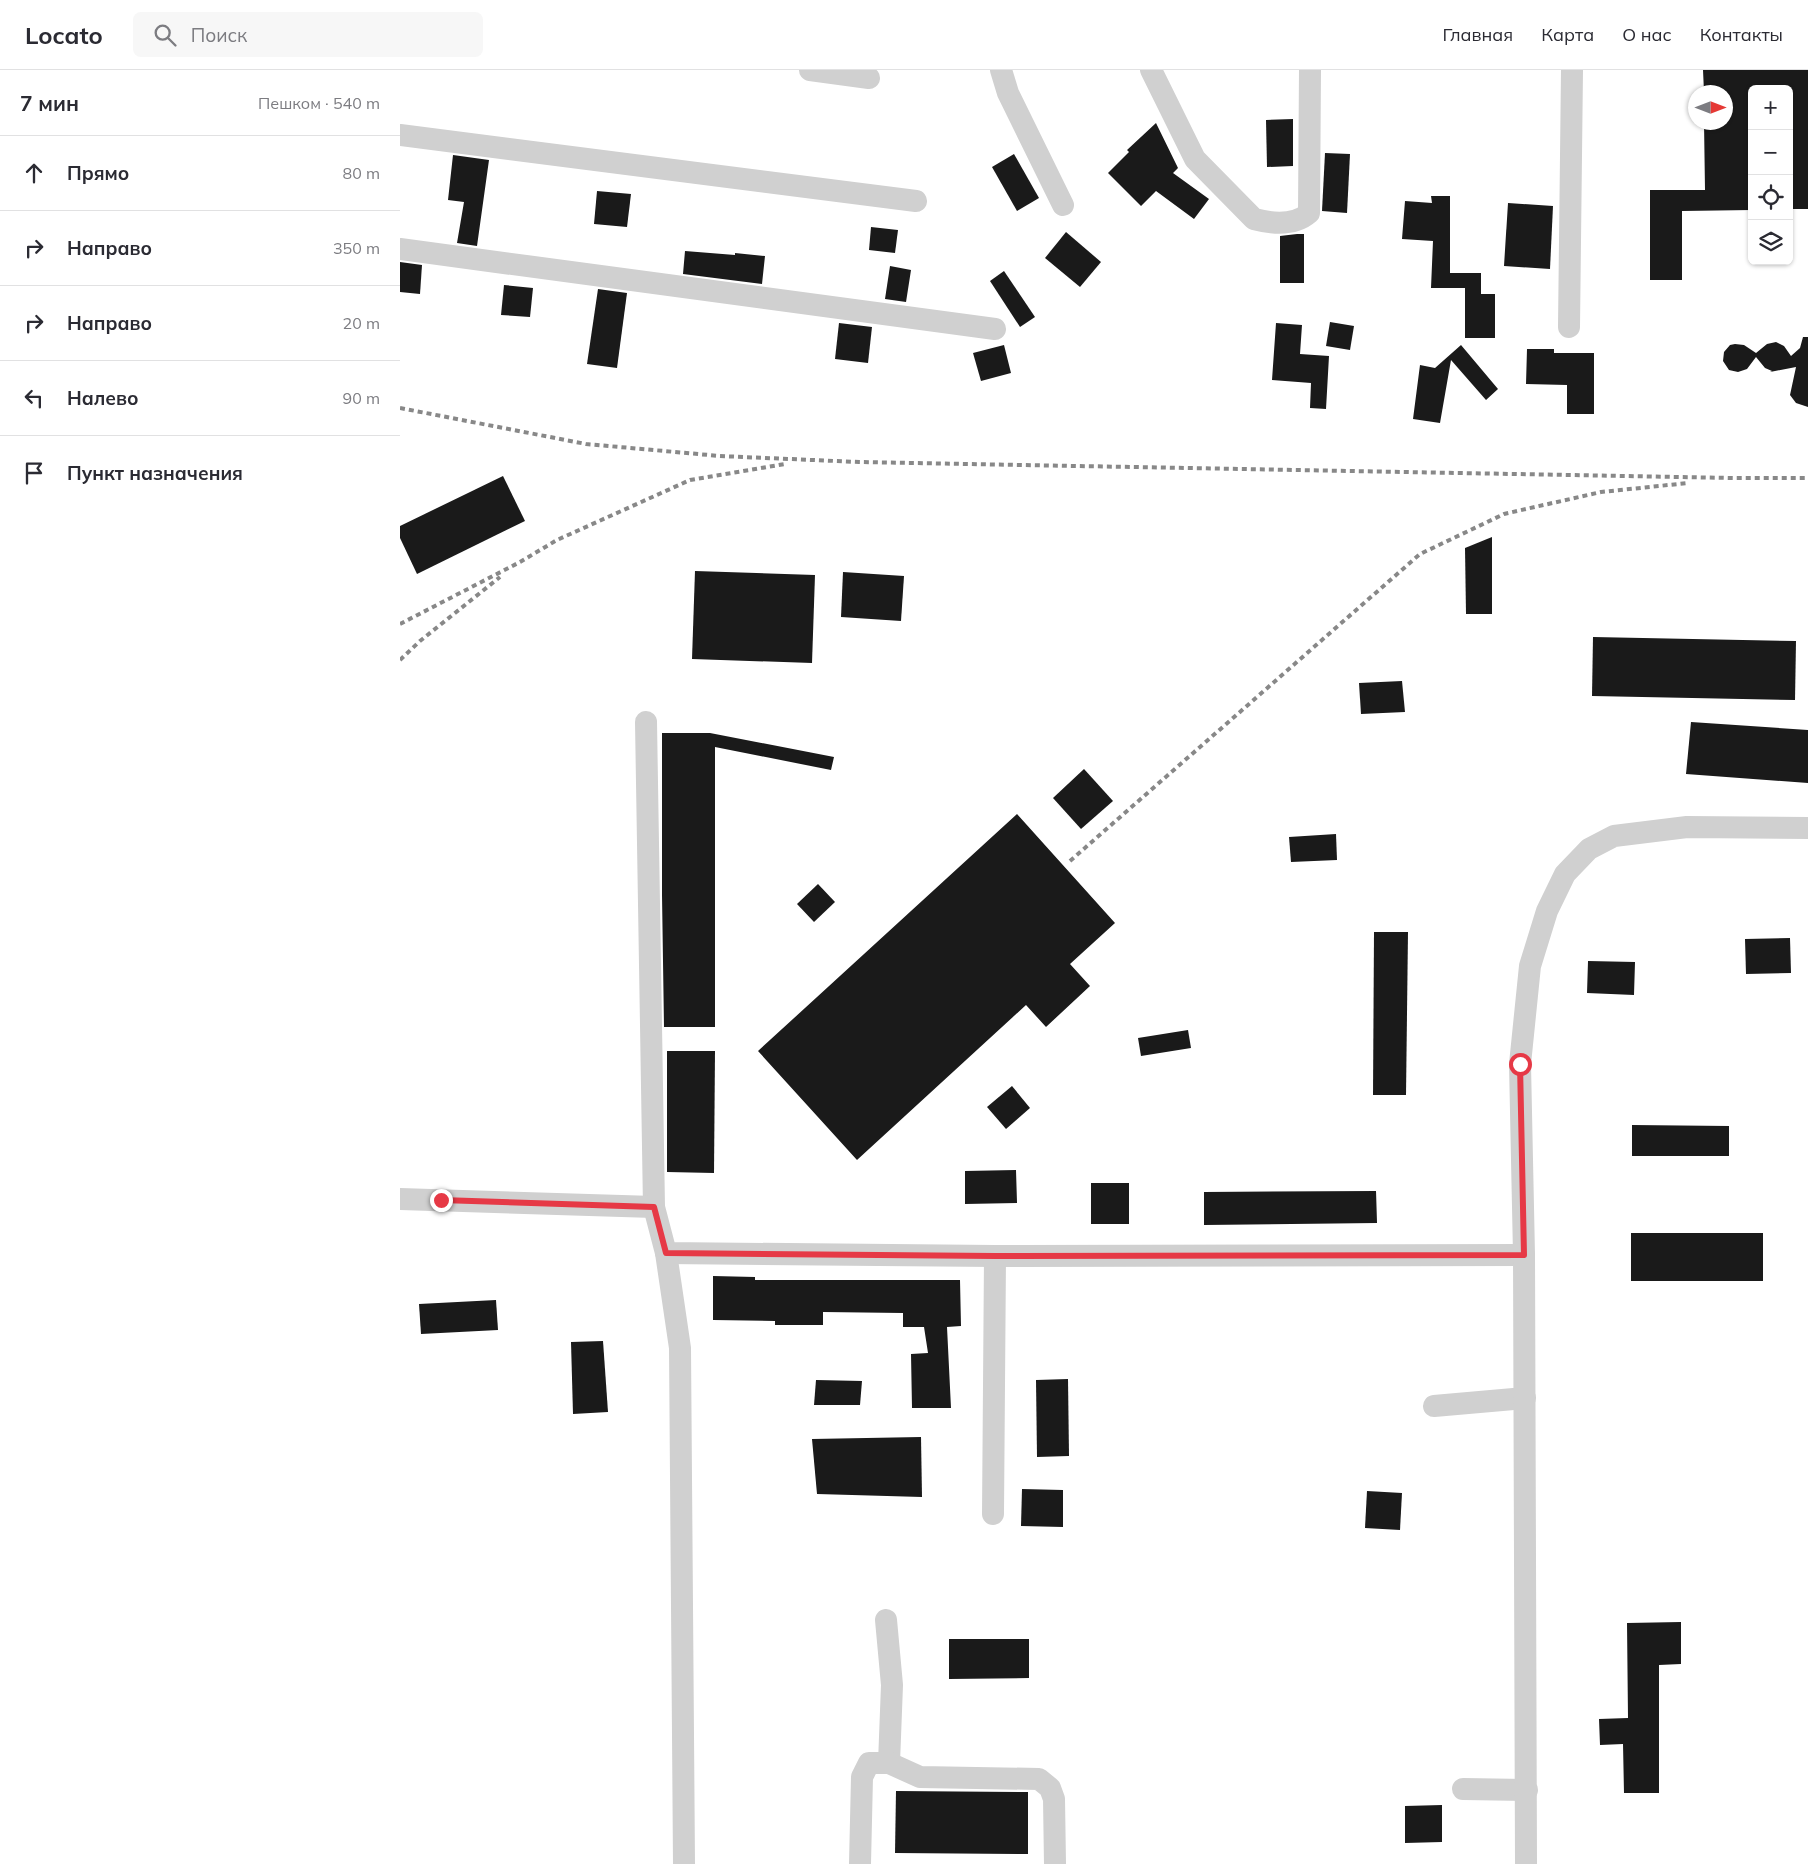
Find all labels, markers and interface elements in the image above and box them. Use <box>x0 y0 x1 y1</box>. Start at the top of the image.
search box <box>133 12 483 57</box>
text: Locato <box>25 20 103 50</box>
icon: search <box>151 21 179 49</box>
text: Поиск <box>191 23 247 47</box>
text: Главная <box>1443 23 1513 46</box>
text: Карта <box>1541 23 1594 46</box>
text: О нас <box>1622 23 1672 46</box>
text: Контакты <box>1700 23 1783 46</box>
north arrow <box>1688 85 1733 130</box>
map controls <box>1748 85 1793 265</box>
button: + <box>1748 85 1793 130</box>
text: 7 мин <box>20 90 79 116</box>
text: Пешком · 540 m <box>258 93 380 113</box>
button: − <box>1748 130 1793 175</box>
icon: ahead <box>20 159 48 187</box>
text: Прямо <box>67 161 129 185</box>
text: 80 m <box>343 163 380 183</box>
button: locate <box>1748 175 1793 220</box>
button: layers <box>1748 220 1793 265</box>
icon: right <box>20 234 48 262</box>
text: Направо <box>67 236 152 260</box>
text: 350 m <box>333 238 380 258</box>
icon: right <box>20 309 48 337</box>
text: Направо <box>67 311 152 335</box>
text: 20 m <box>343 313 380 333</box>
icon: left <box>20 384 48 412</box>
text: Налево <box>67 386 139 410</box>
text: 90 m <box>343 388 380 408</box>
icon: arrive <box>20 459 48 487</box>
text: Пункт назначения <box>67 461 243 485</box>
route start <box>1509 1053 1532 1076</box>
route end <box>430 1189 453 1212</box>

